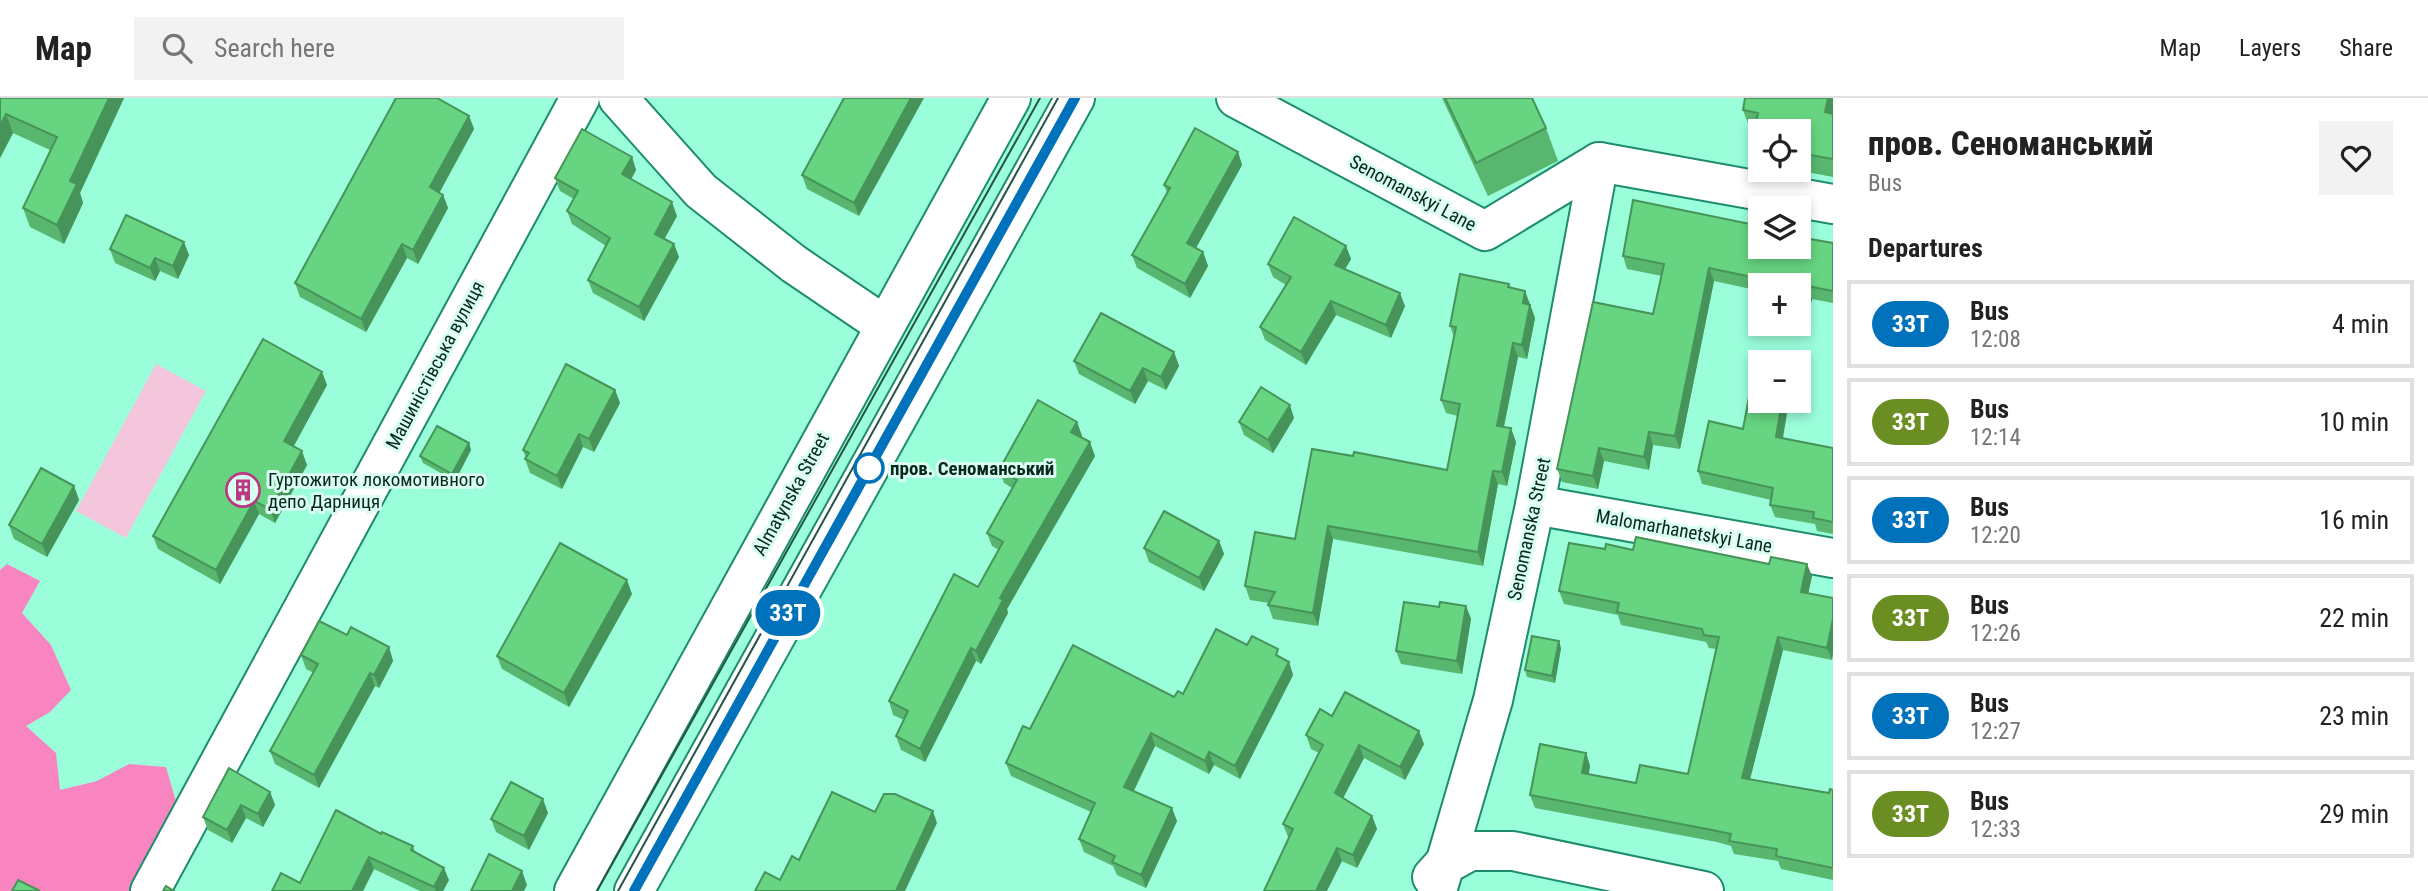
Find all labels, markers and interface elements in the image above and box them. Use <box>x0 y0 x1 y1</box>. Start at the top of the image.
search box <box>134 17 624 80</box>
text: Map <box>35 29 92 68</box>
icon: search <box>158 29 196 67</box>
text: Search here <box>214 33 335 63</box>
text: Map <box>2160 34 2201 62</box>
text: Layers <box>2239 34 2301 62</box>
text: Share <box>2339 34 2393 62</box>
map controls <box>1748 119 1811 413</box>
button: locate <box>1748 119 1811 182</box>
button: heart <box>2319 121 2393 195</box>
text: пров. Сеноманський <box>1868 124 2153 163</box>
street label: Senomanskyi Lane <box>1346 150 1480 236</box>
text: Bus <box>1868 170 1902 197</box>
button: layers <box>1748 196 1811 259</box>
text: Departures <box>1868 233 1983 263</box>
button: + <box>1748 273 1811 336</box>
street label: Машиністівська вулиця <box>381 277 489 453</box>
text: Bus <box>1970 296 2009 326</box>
text: 4 min <box>2332 309 2389 339</box>
text: 33Т <box>1892 310 1929 338</box>
text: 12:08 <box>1970 326 2021 353</box>
button: − <box>1748 350 1811 413</box>
text: Bus <box>1970 394 2009 424</box>
text: 10 min <box>2319 407 2389 437</box>
text: 33T <box>1892 408 1929 436</box>
text: 12:14 <box>1970 424 2021 451</box>
street label: Almatynska Street <box>748 429 834 559</box>
marker: пров. Сеноманський <box>854 453 884 483</box>
street label: Senomanska Street <box>1503 456 1555 602</box>
place label: пров. Сеноманський <box>890 457 1054 480</box>
place label: Гуртожиток локомотивного депо Дарниця <box>268 468 485 513</box>
building icon: Гуртожиток локомотивного депо Дарниця <box>224 471 262 509</box>
text: Bus <box>1970 492 2009 522</box>
street label: Malomarhanetskyi Lane <box>1594 504 1774 558</box>
text: 16 min <box>2319 505 2389 535</box>
text: 33Т <box>1892 506 1929 534</box>
text: 12:20 <box>1970 522 2021 549</box>
line badge: 33Т <box>748 590 828 636</box>
text: Bus <box>1970 590 2009 620</box>
text: 33Т <box>769 599 807 627</box>
text: 22 min <box>2319 603 2389 633</box>
text: 33T <box>1892 604 1929 632</box>
text: 12:26 <box>1970 620 2021 647</box>
text: Bus <box>1970 688 2009 718</box>
text: 23 min <box>2319 701 2389 731</box>
text: 33Т <box>1892 702 1929 730</box>
text: 12:27 <box>1970 718 2021 745</box>
text: Bus <box>1970 786 2009 816</box>
text: 29 min <box>2319 799 2389 829</box>
text: 33T <box>1892 800 1929 828</box>
text: 12:33 <box>1970 816 2021 843</box>

